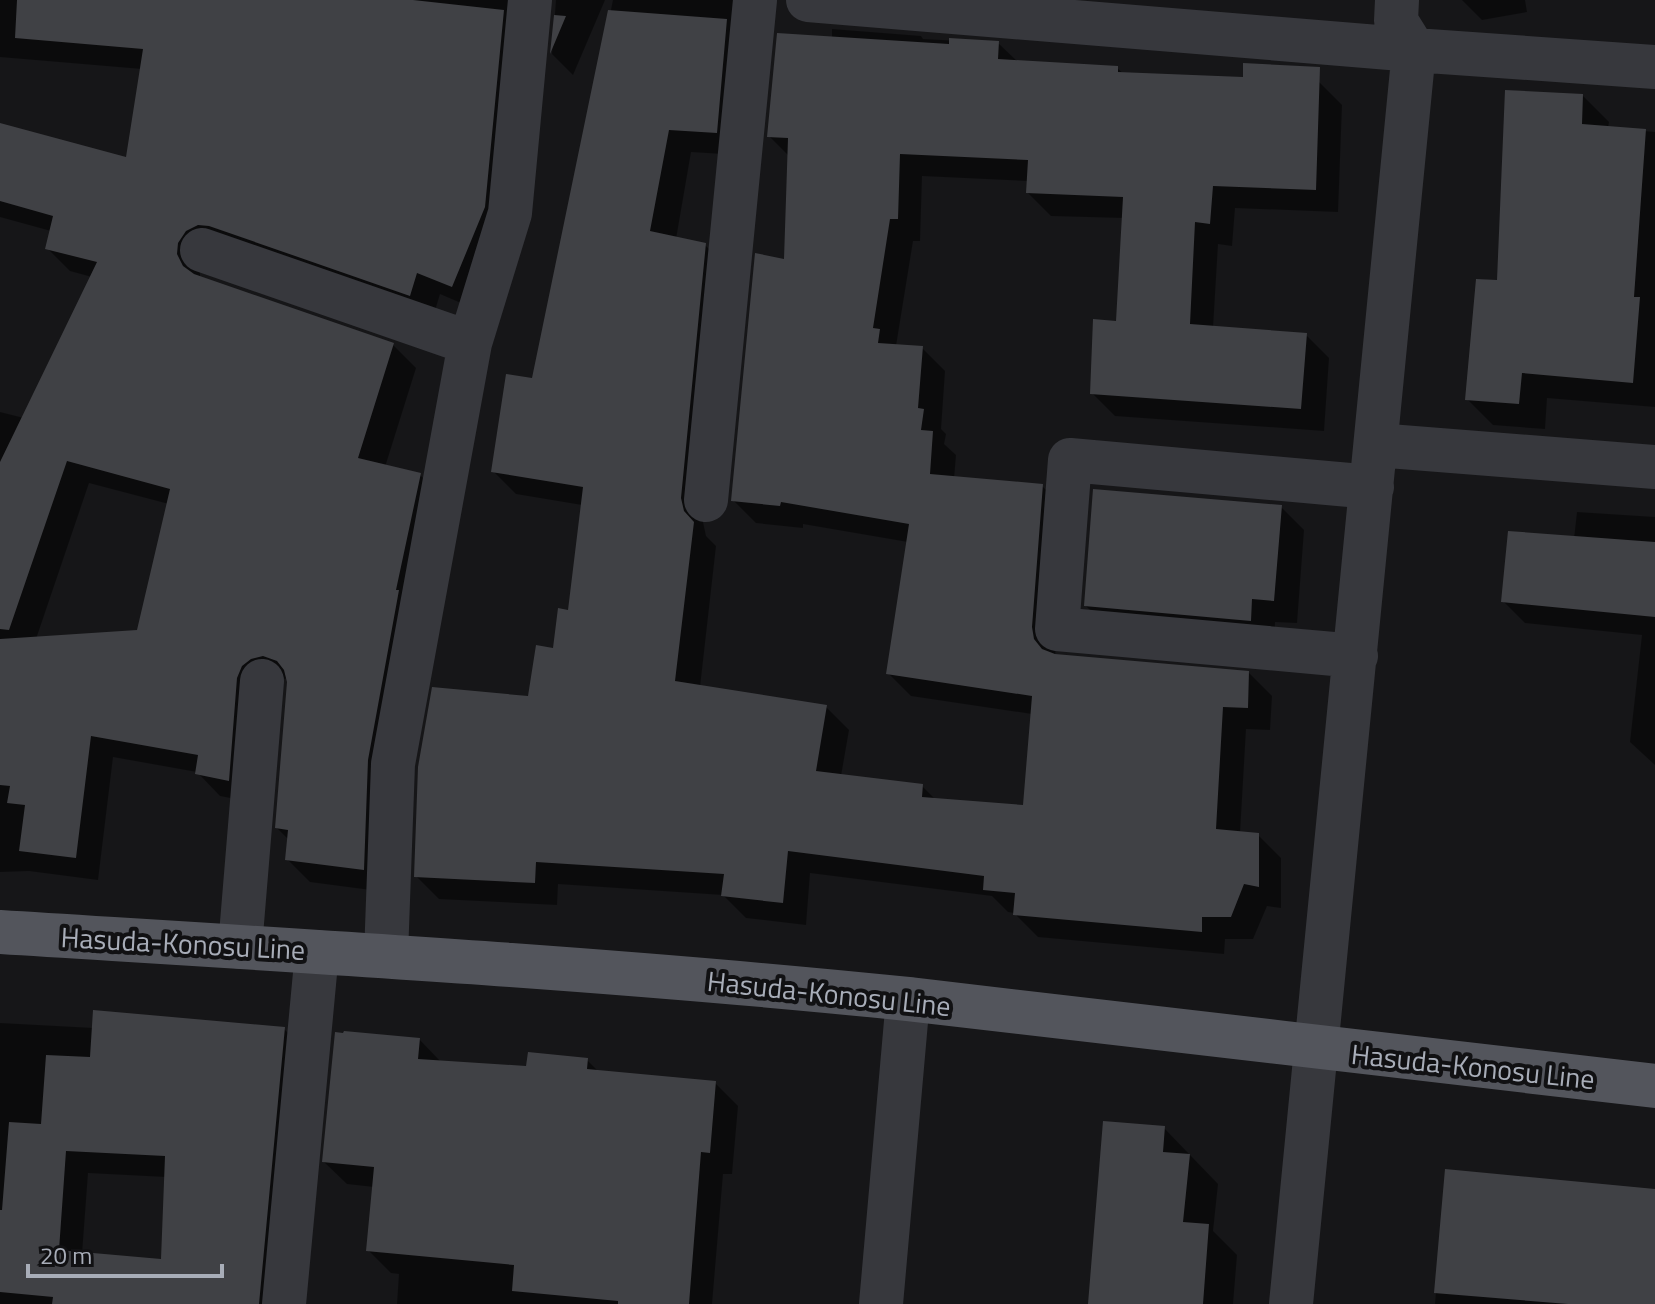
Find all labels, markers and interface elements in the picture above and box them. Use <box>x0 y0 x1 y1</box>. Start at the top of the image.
street label: Hasuda-Konosu Line <box>60 915 306 971</box>
street label: Hasuda-Konosu Line <box>705 959 953 1027</box>
street label: Hasuda-Konosu Line <box>1349 1032 1597 1100</box>
scale bar <box>28 1228 222 1278</box>
text: 20 m <box>40 1237 92 1273</box>

